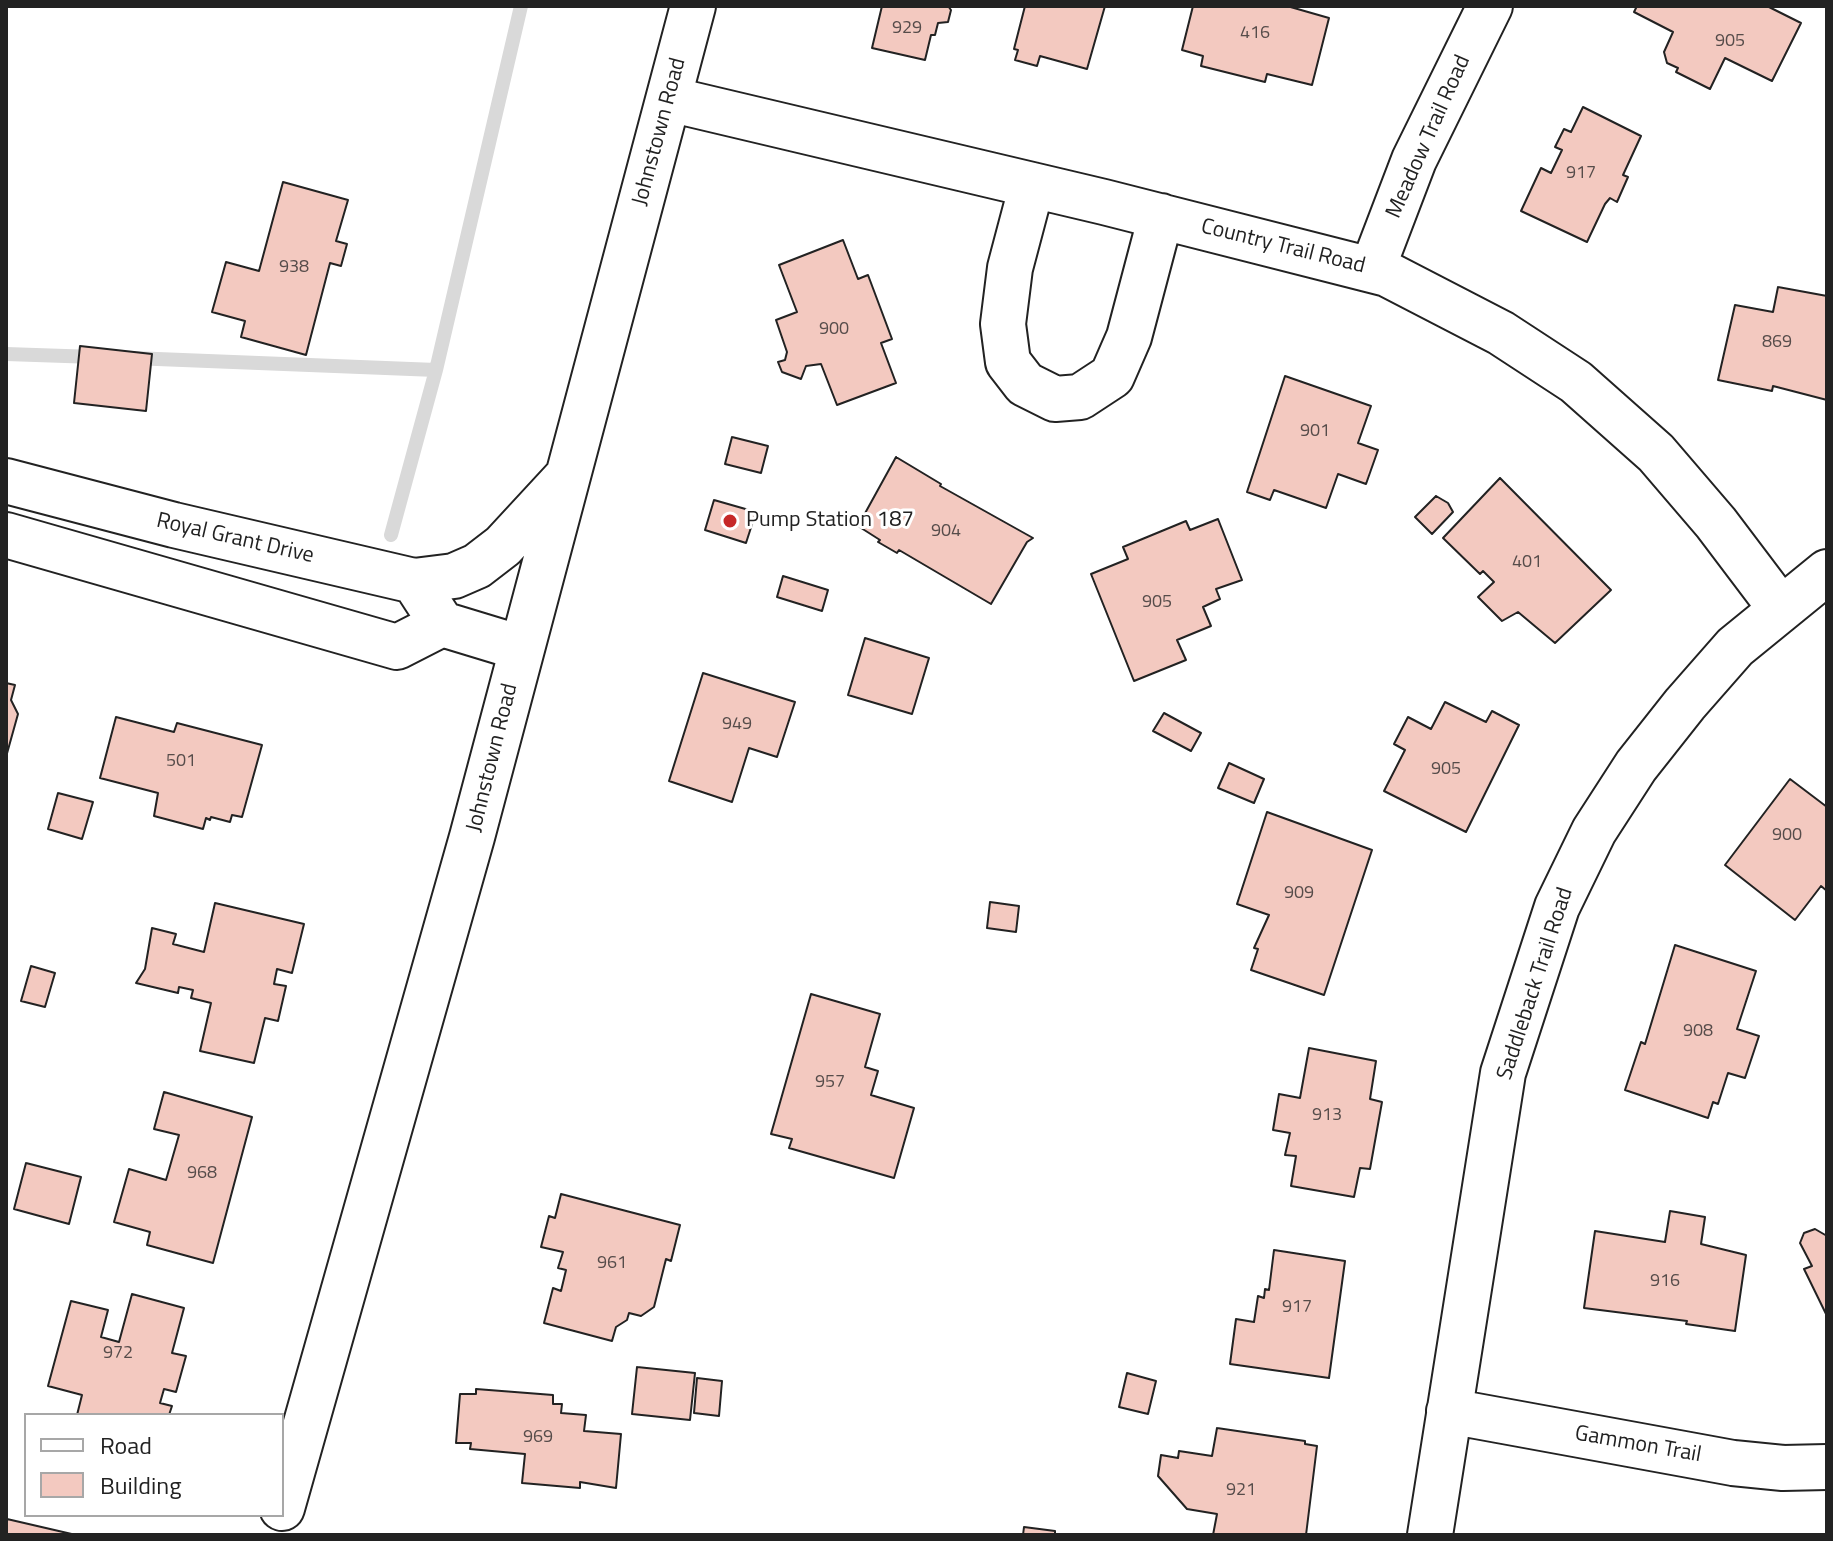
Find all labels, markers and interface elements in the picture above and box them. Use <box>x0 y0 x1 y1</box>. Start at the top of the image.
house number: 929 <box>892 18 922 40</box>
house number: 416 <box>1240 23 1270 45</box>
house number: 905 <box>1715 31 1745 53</box>
street label: Meadow Trail Road <box>1381 51 1477 223</box>
street label: Johnstown Road <box>628 55 692 209</box>
house number: 917 <box>1566 163 1596 185</box>
street label: Country Trail Road <box>1198 214 1368 280</box>
house number: 938 <box>279 257 309 279</box>
house number: 900 <box>819 319 849 341</box>
house number: 869 <box>1762 332 1792 354</box>
house number: 901 <box>1300 421 1330 443</box>
street label: Royal Grant Drive <box>154 508 316 570</box>
place label: Pump Station 187 <box>746 508 914 534</box>
marker: Pump Station 187 <box>721 512 739 530</box>
house number: 904 <box>931 521 961 543</box>
house number: 401 <box>1512 552 1542 574</box>
house number: 905 <box>1142 592 1172 614</box>
street label: Johnstown Road <box>462 681 524 835</box>
house number: 949 <box>722 714 752 736</box>
house number: 501 <box>166 751 196 773</box>
house number: 905 <box>1431 759 1461 781</box>
house number: 900 <box>1772 825 1802 847</box>
house number: 909 <box>1284 883 1314 905</box>
street label: Saddleback Trail Road <box>1492 885 1580 1083</box>
house number: 908 <box>1683 1021 1713 1043</box>
house number: 957 <box>815 1072 845 1094</box>
house number: 913 <box>1312 1105 1342 1127</box>
house number: 968 <box>187 1163 217 1185</box>
house number: 961 <box>597 1253 627 1275</box>
house number: 916 <box>1650 1271 1680 1293</box>
house number: 917 <box>1282 1297 1312 1319</box>
house number: 972 <box>103 1343 133 1365</box>
legend <box>24 1413 284 1517</box>
street label: Gammon Trail <box>1573 1421 1703 1469</box>
text: Road <box>100 1427 152 1463</box>
house number: 969 <box>523 1427 553 1449</box>
text: Building <box>100 1467 182 1503</box>
house number: 921 <box>1226 1480 1256 1502</box>

